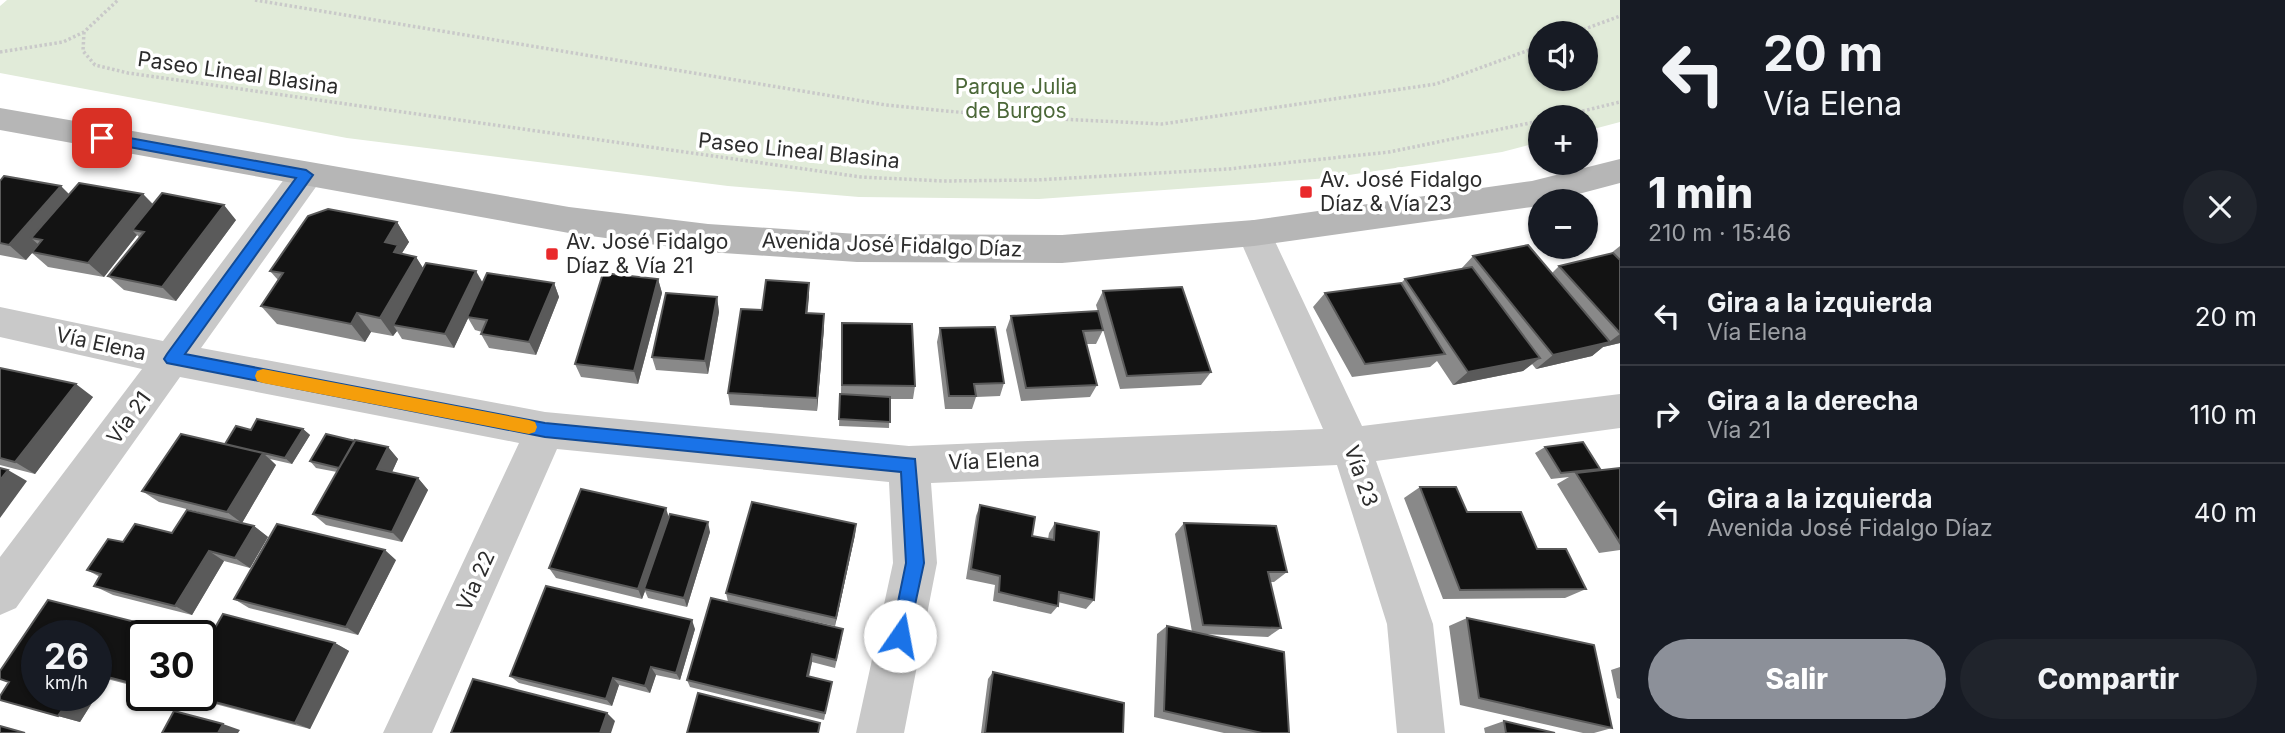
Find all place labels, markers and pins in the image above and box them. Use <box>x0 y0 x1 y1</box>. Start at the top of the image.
pin <box>72 108 132 168</box>
place label: Av. José Fidalgo Díaz & Vía 23 <box>1320 167 1482 216</box>
marker: Av. José Fidalgo Díaz & Vía 23 <box>1298 184 1314 200</box>
place label: Av. José Fidalgo Díaz & Vía 21 <box>566 229 728 278</box>
marker: Av. José Fidalgo Díaz & Vía 21 <box>544 246 560 262</box>

